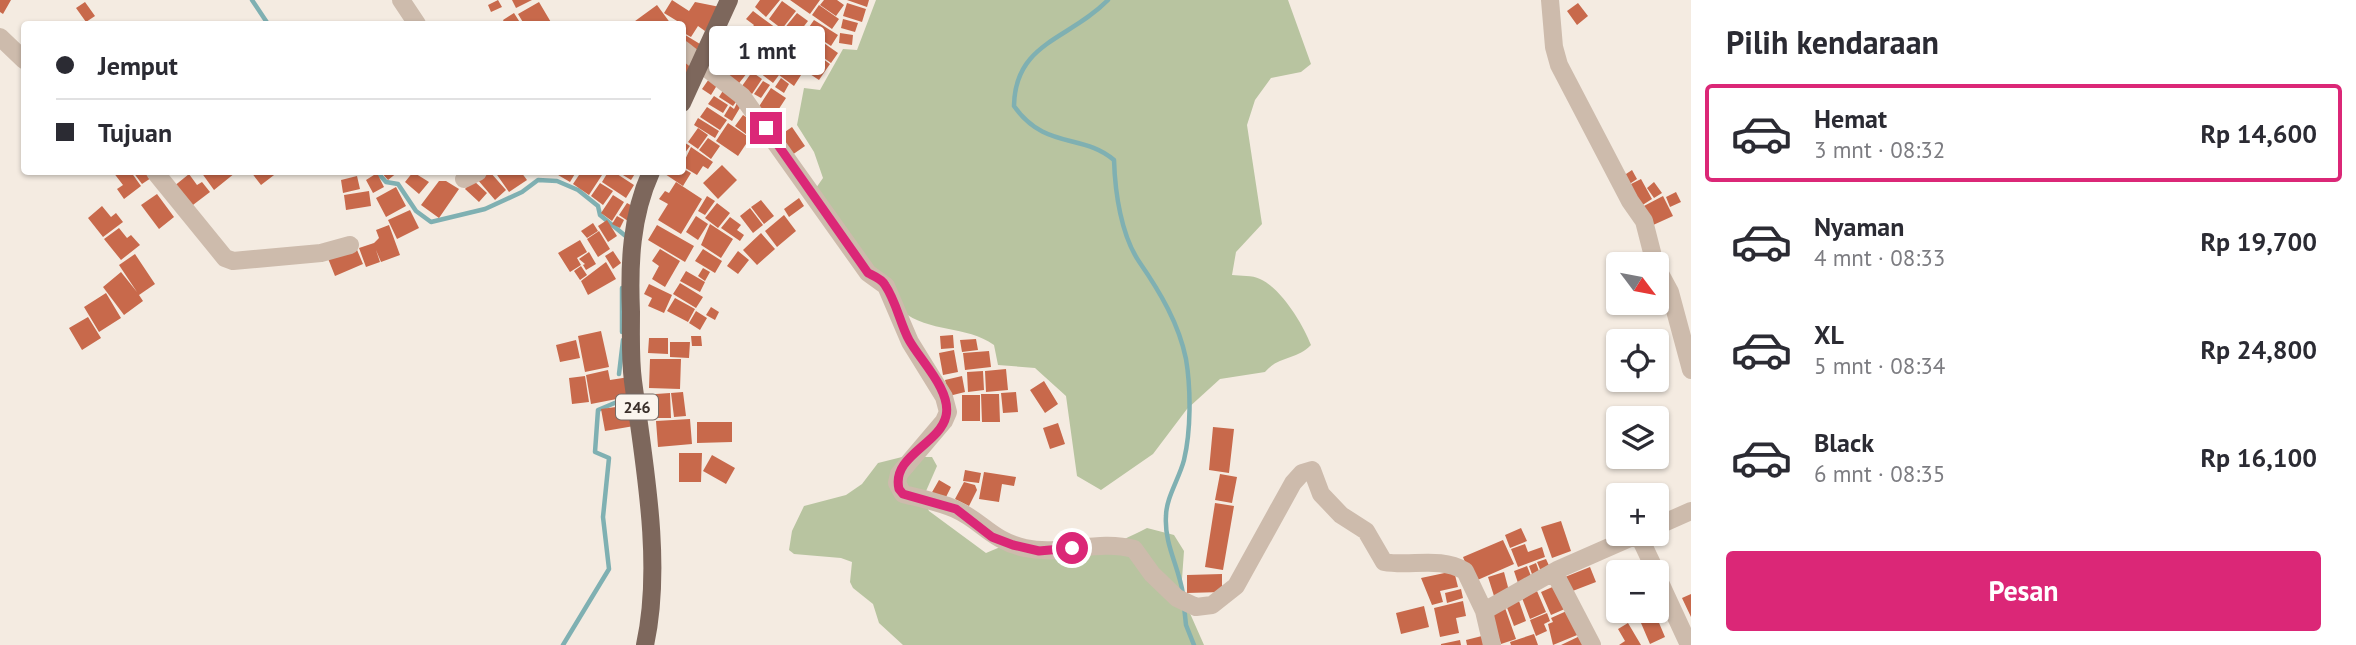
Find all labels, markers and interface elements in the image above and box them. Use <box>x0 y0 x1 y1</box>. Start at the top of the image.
text: Pilih kendaraan <box>1726 21 1939 63</box>
callout: 1 mnt <box>708 26 824 76</box>
text: 1 mnt <box>738 36 796 65</box>
text: Jemput <box>98 49 178 82</box>
icon: car <box>1730 102 1793 165</box>
text: Hemat <box>1814 102 1887 135</box>
route end <box>750 112 782 144</box>
text: Tujuan <box>98 116 172 149</box>
text: Rp 14,600 <box>2200 117 2317 150</box>
text: 3 mnt · 08:32 <box>1814 135 1945 164</box>
icon: car <box>1730 210 1793 273</box>
text: Nyaman <box>1814 210 1904 243</box>
text: Rp 19,700 <box>2200 225 2317 258</box>
text: 4 mnt · 08:33 <box>1814 243 1945 272</box>
north arrow <box>1606 252 1670 315</box>
map controls <box>1606 252 1669 623</box>
icon: car <box>1730 318 1793 381</box>
text: XL <box>1814 318 1844 351</box>
button: locate <box>1606 329 1669 392</box>
text: Rp 24,800 <box>2200 333 2317 366</box>
text: 5 mnt · 08:34 <box>1814 351 1945 380</box>
road number: 246 <box>616 394 658 420</box>
button: layers <box>1606 406 1669 469</box>
icon: car <box>1730 426 1793 489</box>
text: Black <box>1814 426 1874 459</box>
text: Rp 16,100 <box>2200 441 2317 474</box>
text: 6 mnt · 08:35 <box>1814 459 1945 488</box>
button: + <box>1606 483 1669 546</box>
route start <box>1056 532 1088 564</box>
button: Pesan <box>1726 551 2321 631</box>
button: − <box>1606 560 1669 623</box>

